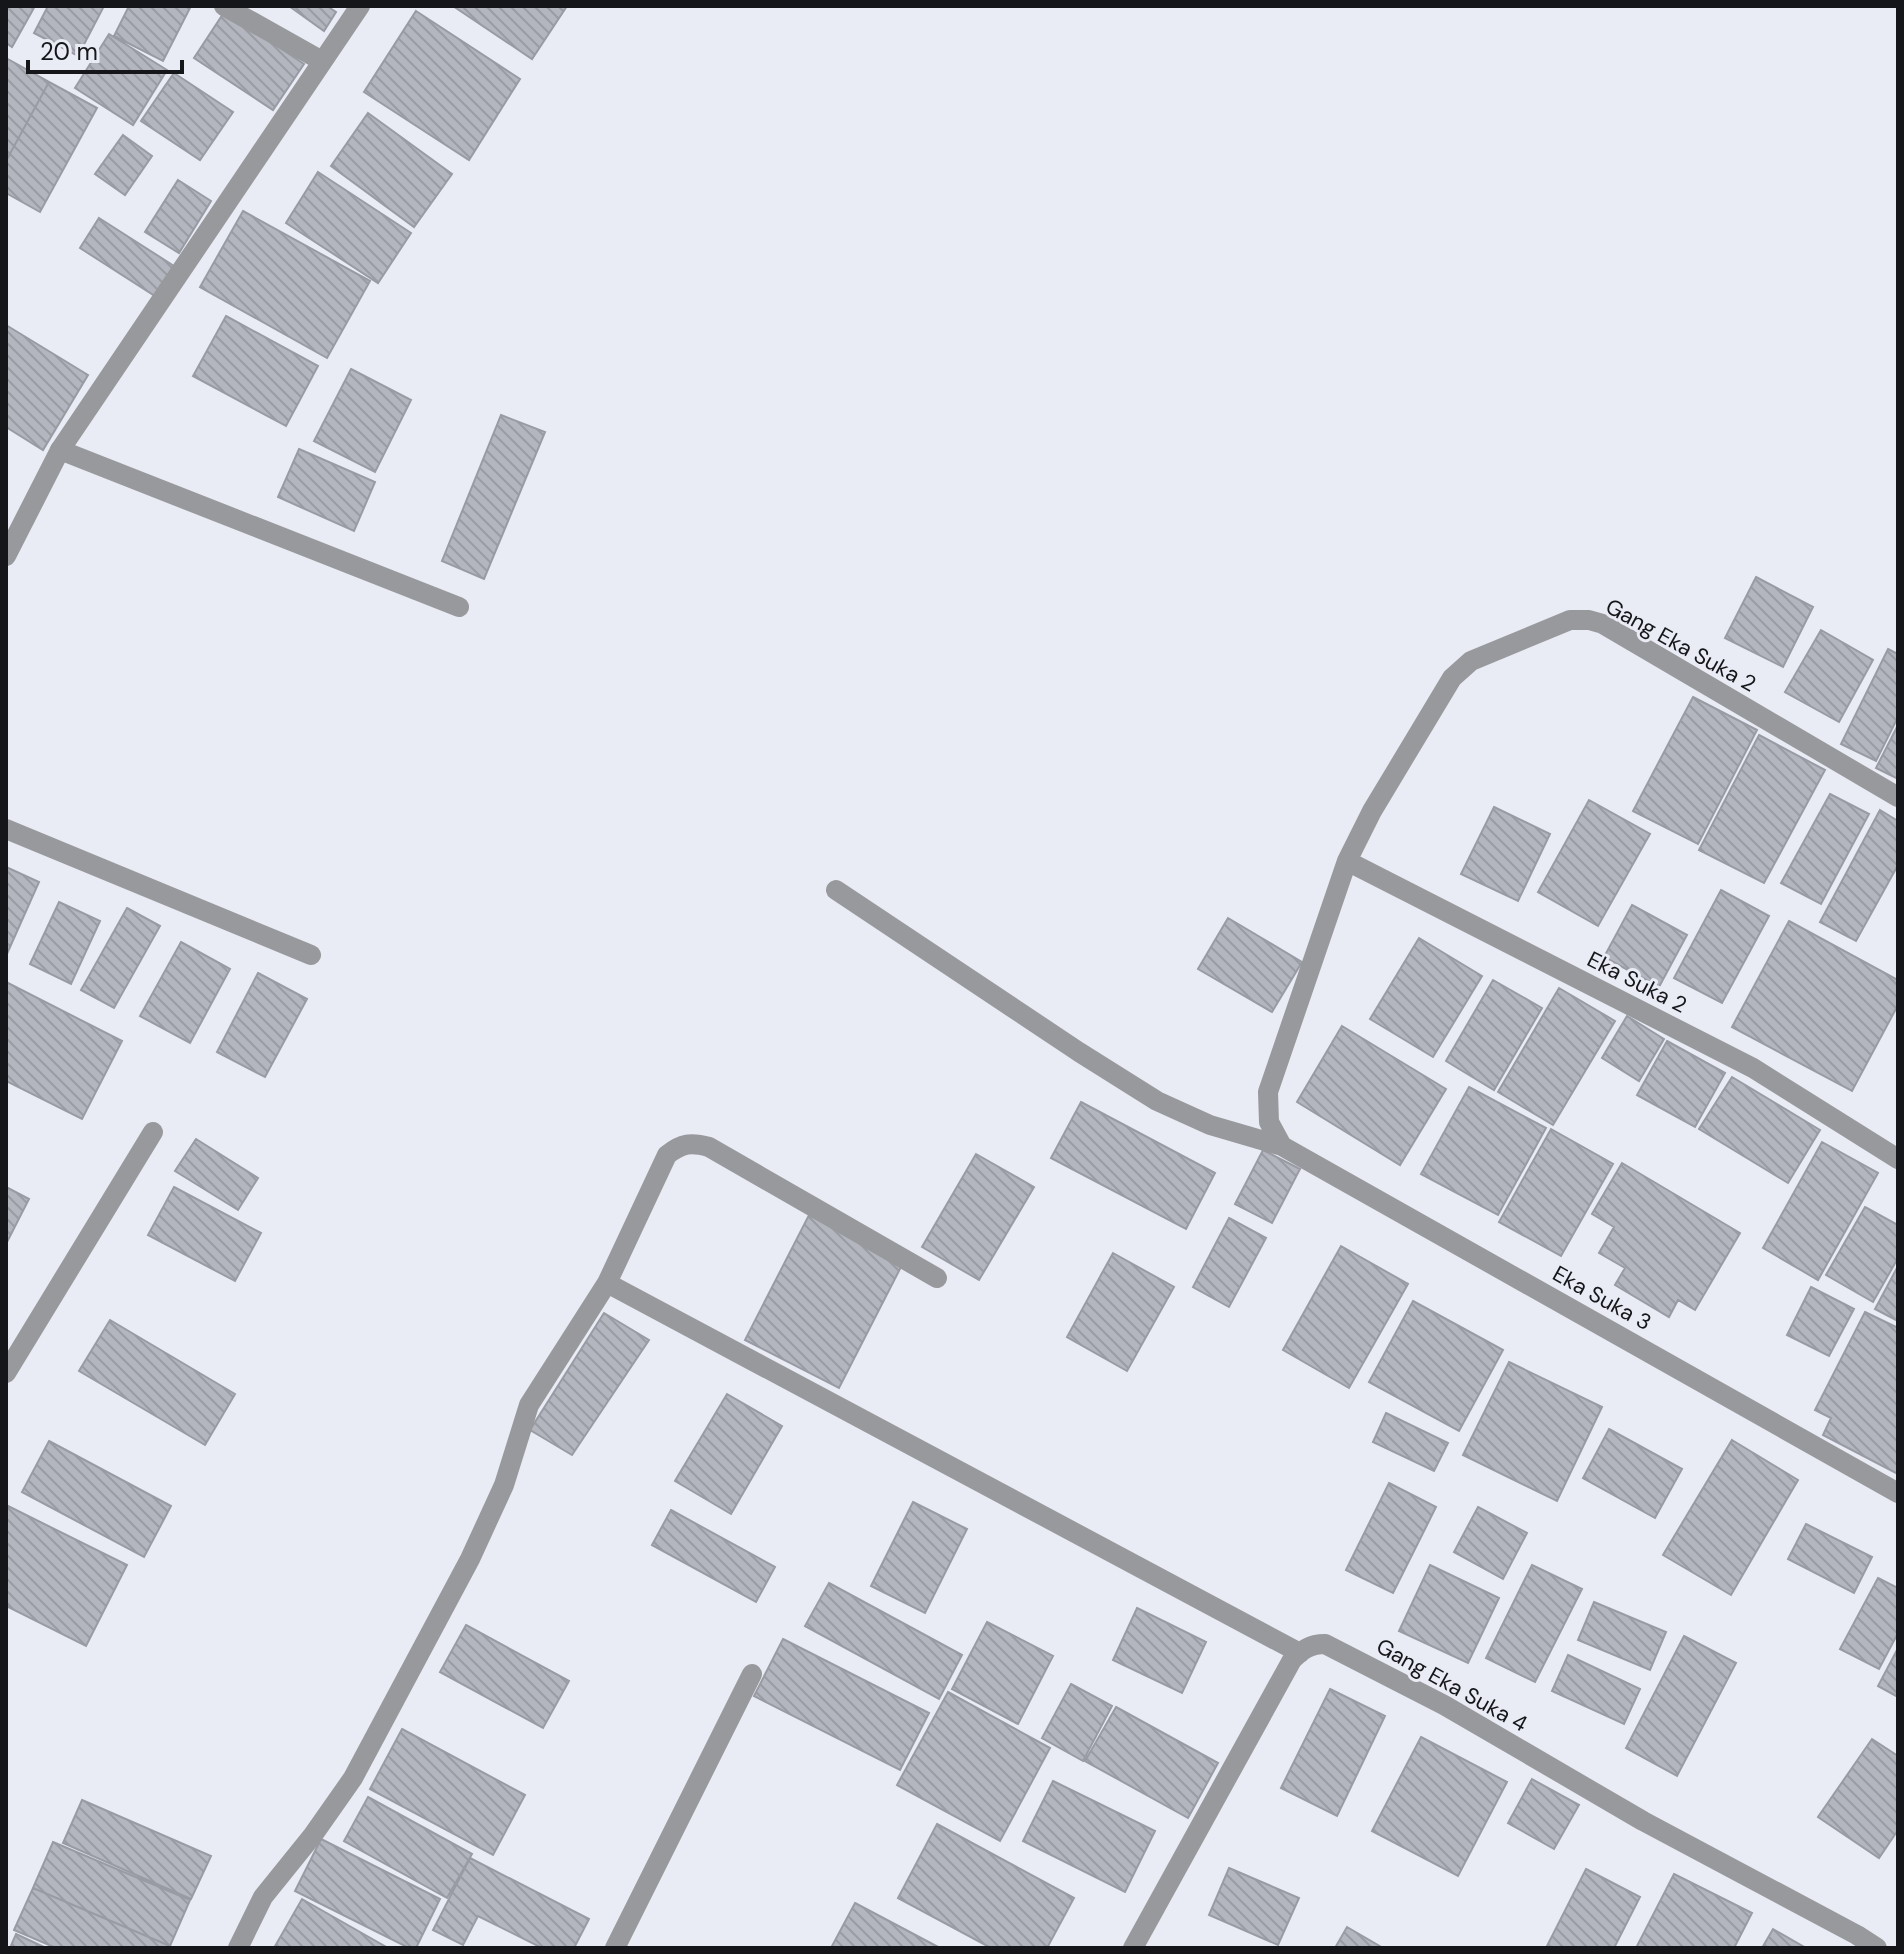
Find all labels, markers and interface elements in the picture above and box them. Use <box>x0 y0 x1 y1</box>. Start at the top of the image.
scale bar <box>28 24 182 74</box>
text: 20 m <box>40 36 98 67</box>
street label: Gang Eka Suka 2 <box>1601 592 1761 698</box>
street label: Eka Suka 2 <box>1582 945 1692 1019</box>
street label: Eka Suka 3 <box>1548 1259 1656 1337</box>
street label: Gang Eka Suka 4 <box>1371 1632 1533 1738</box>

